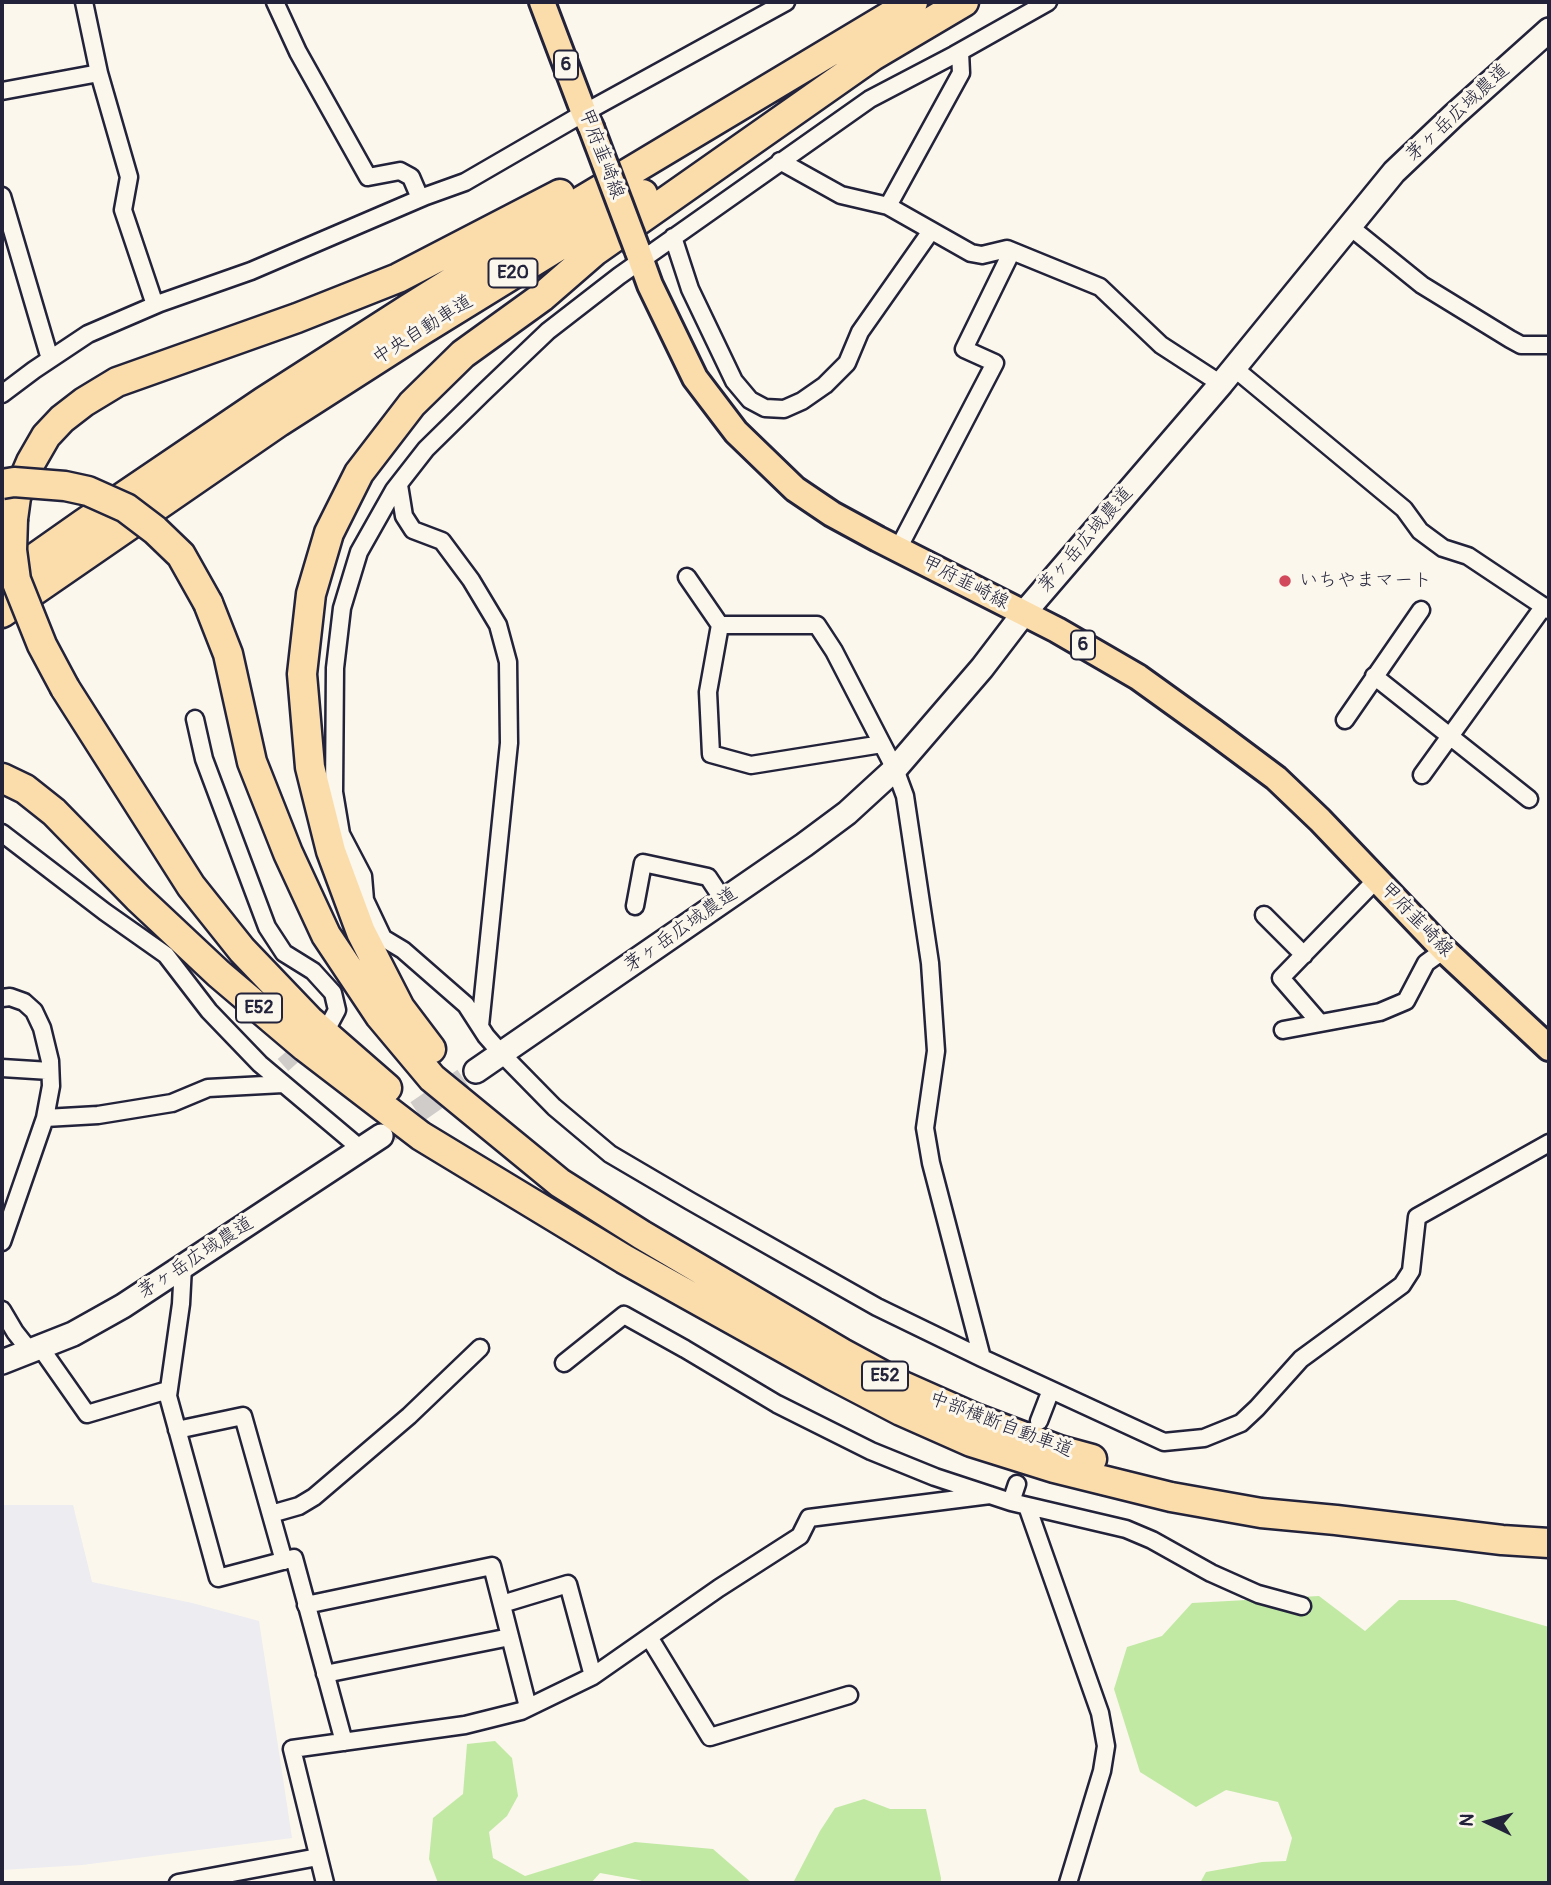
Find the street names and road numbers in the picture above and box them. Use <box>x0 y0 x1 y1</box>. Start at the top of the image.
road number: 6 <box>554 51 578 80</box>
street label: 茅ヶ岳広域農道 <box>1402 59 1514 167</box>
street label: 甲府韮崎線 <box>573 106 629 202</box>
road number: E20 <box>489 258 538 288</box>
street label: 中央自動車道 <box>369 290 477 370</box>
street label: 茅ヶ岳広域農道 <box>1034 482 1138 598</box>
street label: 甲府韮崎線 <box>918 551 1012 615</box>
road number: 6 <box>1071 630 1095 660</box>
street label: 甲府韮崎線 <box>1375 878 1457 962</box>
street label: 茅ヶ岳広域農道 <box>620 883 742 977</box>
road number: E52 <box>236 993 282 1023</box>
street label: 茅ヶ岳広域農道 <box>134 1212 258 1304</box>
road number: E52 <box>862 1362 908 1391</box>
street label: 中部横断自動車道 <box>926 1387 1076 1463</box>

